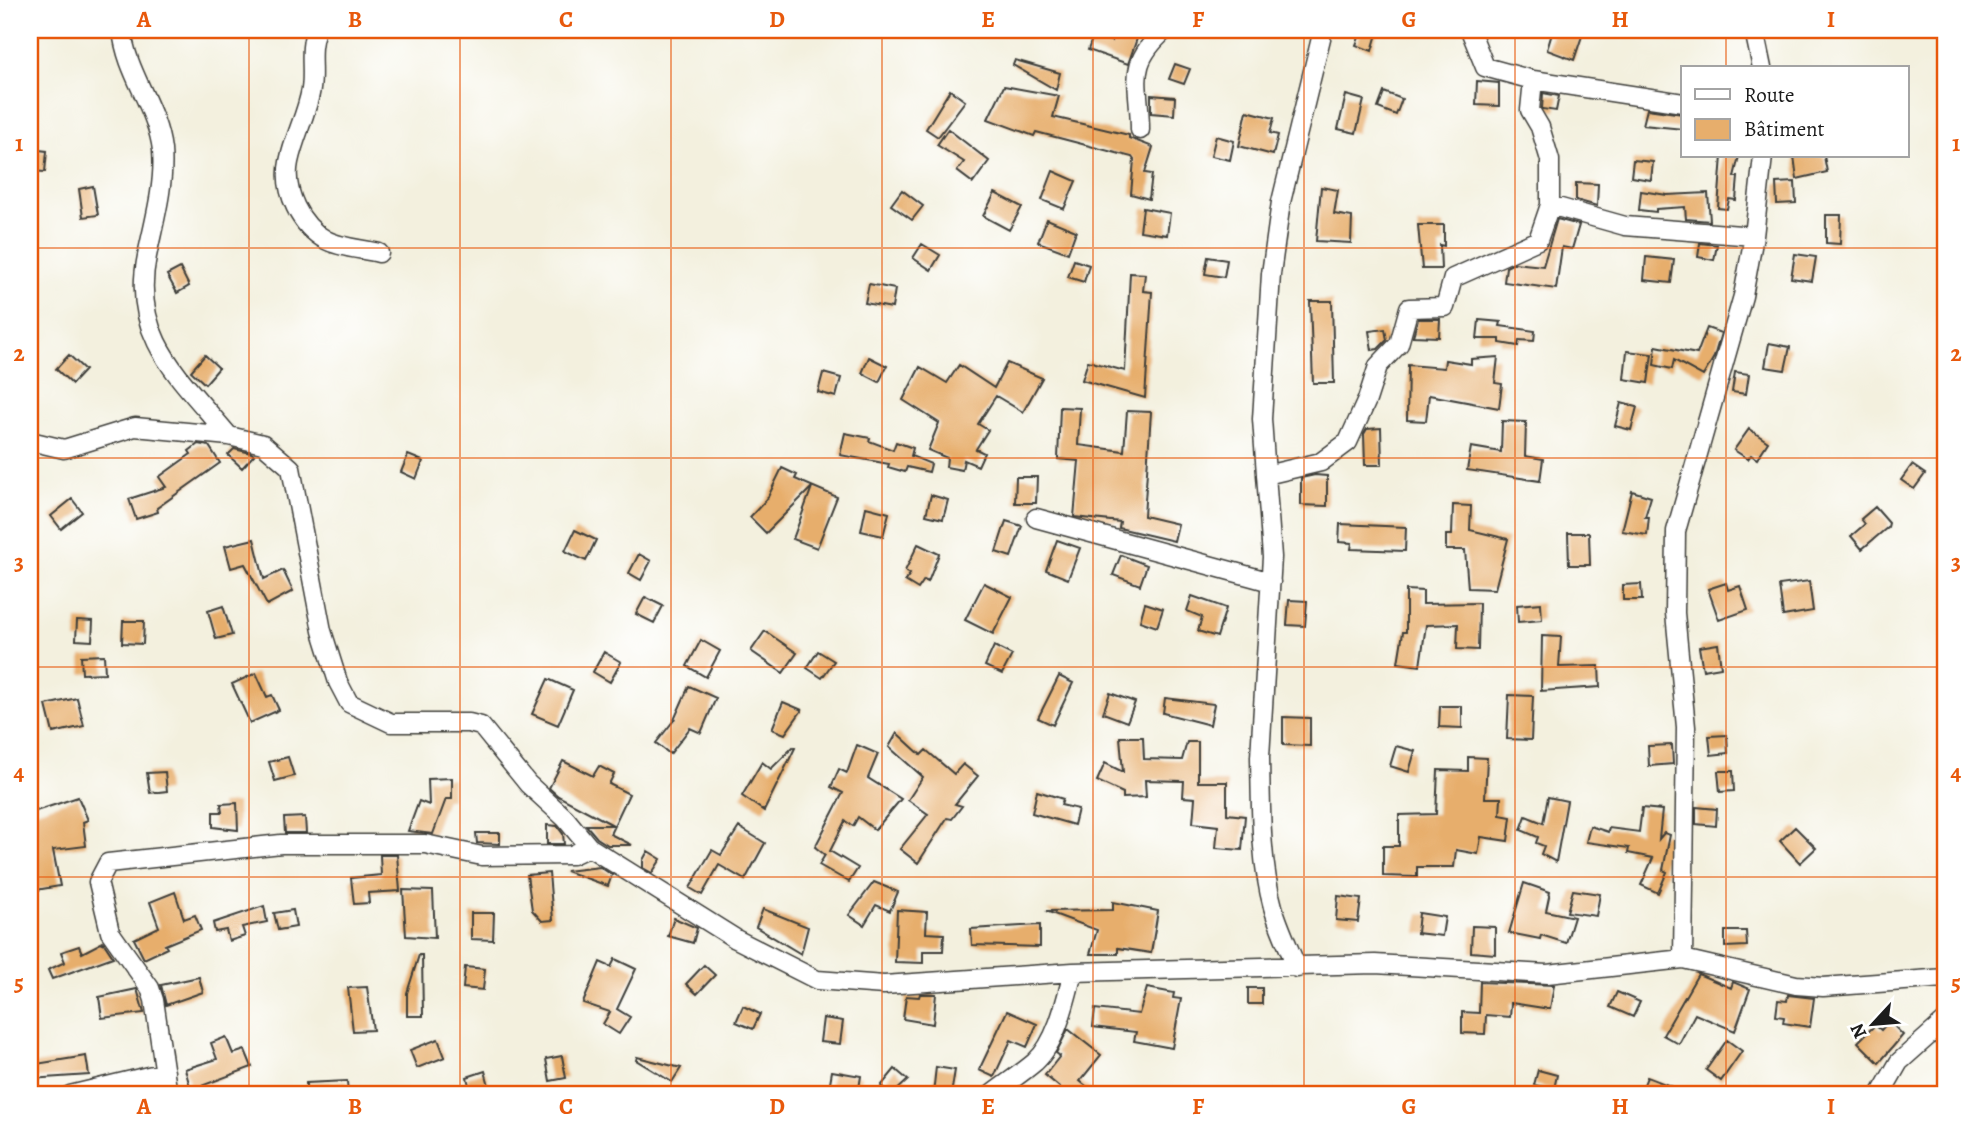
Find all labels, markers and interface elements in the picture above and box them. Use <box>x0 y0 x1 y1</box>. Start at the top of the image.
text: A <box>136 4 152 35</box>
text: B <box>348 4 362 35</box>
text: C <box>559 4 573 35</box>
text: D <box>769 4 785 35</box>
text: E <box>981 4 995 35</box>
text: F <box>1192 4 1205 35</box>
text: G <box>1401 4 1417 35</box>
text: H <box>1611 4 1629 35</box>
text: I <box>1827 4 1835 35</box>
legend <box>1681 66 1909 158</box>
text: Route <box>1744 81 1794 109</box>
text: Bâtiment <box>1744 115 1825 143</box>
text: 1 <box>15 128 23 159</box>
text: 1 <box>1952 128 1960 159</box>
text: 2 <box>13 338 25 369</box>
text: 2 <box>1950 338 1962 369</box>
text: 3 <box>14 547 24 578</box>
text: 3 <box>1951 547 1961 578</box>
text: 4 <box>14 757 25 788</box>
text: 4 <box>1951 757 1962 788</box>
text: 5 <box>14 967 24 998</box>
text: 5 <box>1951 967 1961 998</box>
north arrow <box>1839 988 1909 1058</box>
text: N <box>1844 1019 1873 1043</box>
text: A <box>136 1091 152 1122</box>
text: B <box>348 1091 362 1122</box>
text: C <box>559 1091 573 1122</box>
text: D <box>769 1091 785 1122</box>
text: E <box>981 1091 995 1122</box>
text: F <box>1192 1091 1205 1122</box>
text: G <box>1401 1091 1417 1122</box>
text: H <box>1611 1091 1629 1122</box>
text: I <box>1827 1091 1835 1122</box>

